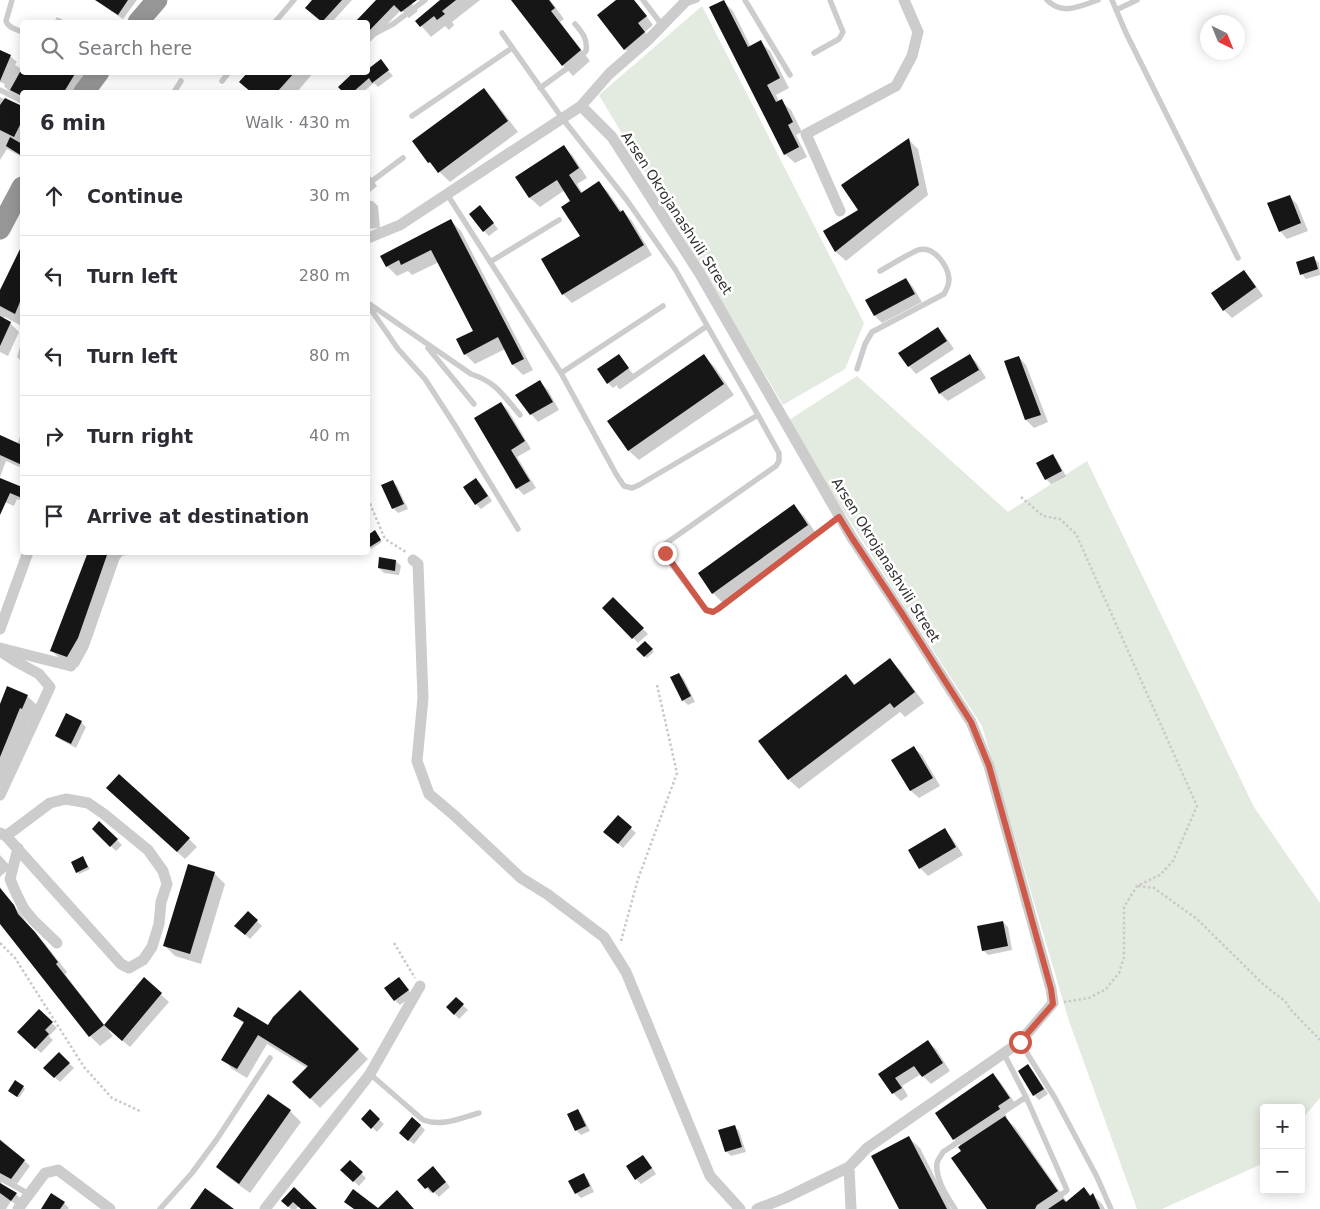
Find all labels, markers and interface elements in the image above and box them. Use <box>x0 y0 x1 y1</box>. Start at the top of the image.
north arrow <box>1200 15 1245 60</box>
search box <box>20 20 370 75</box>
icon: search <box>38 34 66 62</box>
text: Search here <box>78 37 192 59</box>
text: 6 min <box>40 111 106 135</box>
text: Walk · 430 m <box>245 113 350 132</box>
street label: Arsen Okrojanashvili Street <box>618 129 736 298</box>
icon: ahead <box>40 182 68 210</box>
text: Continue <box>87 185 183 207</box>
text: 30 m <box>309 186 350 205</box>
icon: left <box>40 262 68 290</box>
text: Turn left <box>87 265 178 287</box>
text: 280 m <box>299 266 350 285</box>
icon: left <box>40 342 68 370</box>
text: Turn left <box>87 345 178 367</box>
text: 80 m <box>309 346 350 365</box>
icon: right <box>40 422 68 450</box>
text: Turn right <box>87 425 193 447</box>
text: 40 m <box>309 426 350 445</box>
street label: Arsen Okrojanashvili Street <box>829 475 944 646</box>
icon: arrive <box>40 502 68 530</box>
text: Arrive at destination <box>87 505 309 527</box>
route end <box>654 542 677 565</box>
route start <box>1009 1031 1032 1054</box>
map controls <box>1260 1104 1305 1194</box>
button: + <box>1260 1104 1305 1149</box>
button: − <box>1260 1149 1305 1194</box>

